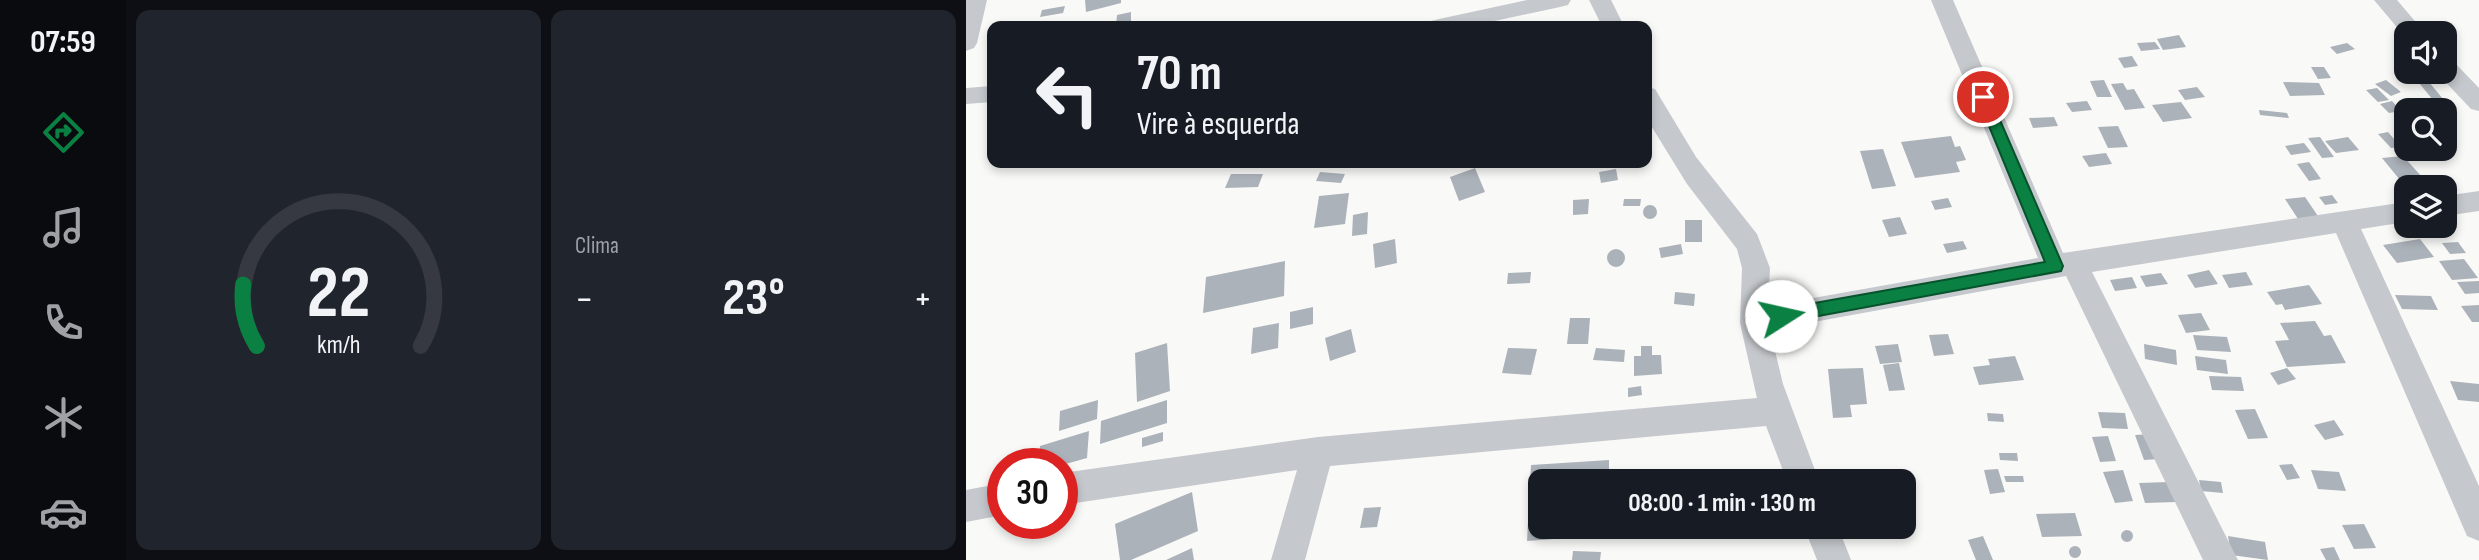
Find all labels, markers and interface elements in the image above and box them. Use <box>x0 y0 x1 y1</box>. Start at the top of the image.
map controls <box>2394 21 2457 238</box>
button: sound <box>2394 21 2457 84</box>
text: 07:59 <box>30 23 96 62</box>
text: 70 m <box>1137 45 1222 104</box>
icon: left <box>1022 49 1113 140</box>
pin <box>1953 67 2013 127</box>
icon: arrive <box>1964 78 2002 116</box>
button: search <box>2394 98 2457 161</box>
text: Vire à esquerda <box>1137 105 1300 144</box>
icon: directions <box>39 108 88 157</box>
button: layers <box>2394 175 2457 238</box>
icon: music <box>39 203 88 252</box>
text: Clima <box>575 232 619 260</box>
text: 22 <box>307 250 370 338</box>
text: 23° <box>722 267 785 330</box>
text: − <box>575 277 594 322</box>
text: + <box>913 277 932 322</box>
position arrow <box>1744 279 1818 353</box>
icon: phone <box>39 298 88 347</box>
text: km/h <box>317 330 360 361</box>
icon: climate <box>39 393 88 442</box>
speed limit sign: 30 <box>987 448 1078 539</box>
icon: car <box>39 488 88 537</box>
text: 08:00 · 1 min · 130 m <box>1628 488 1816 519</box>

